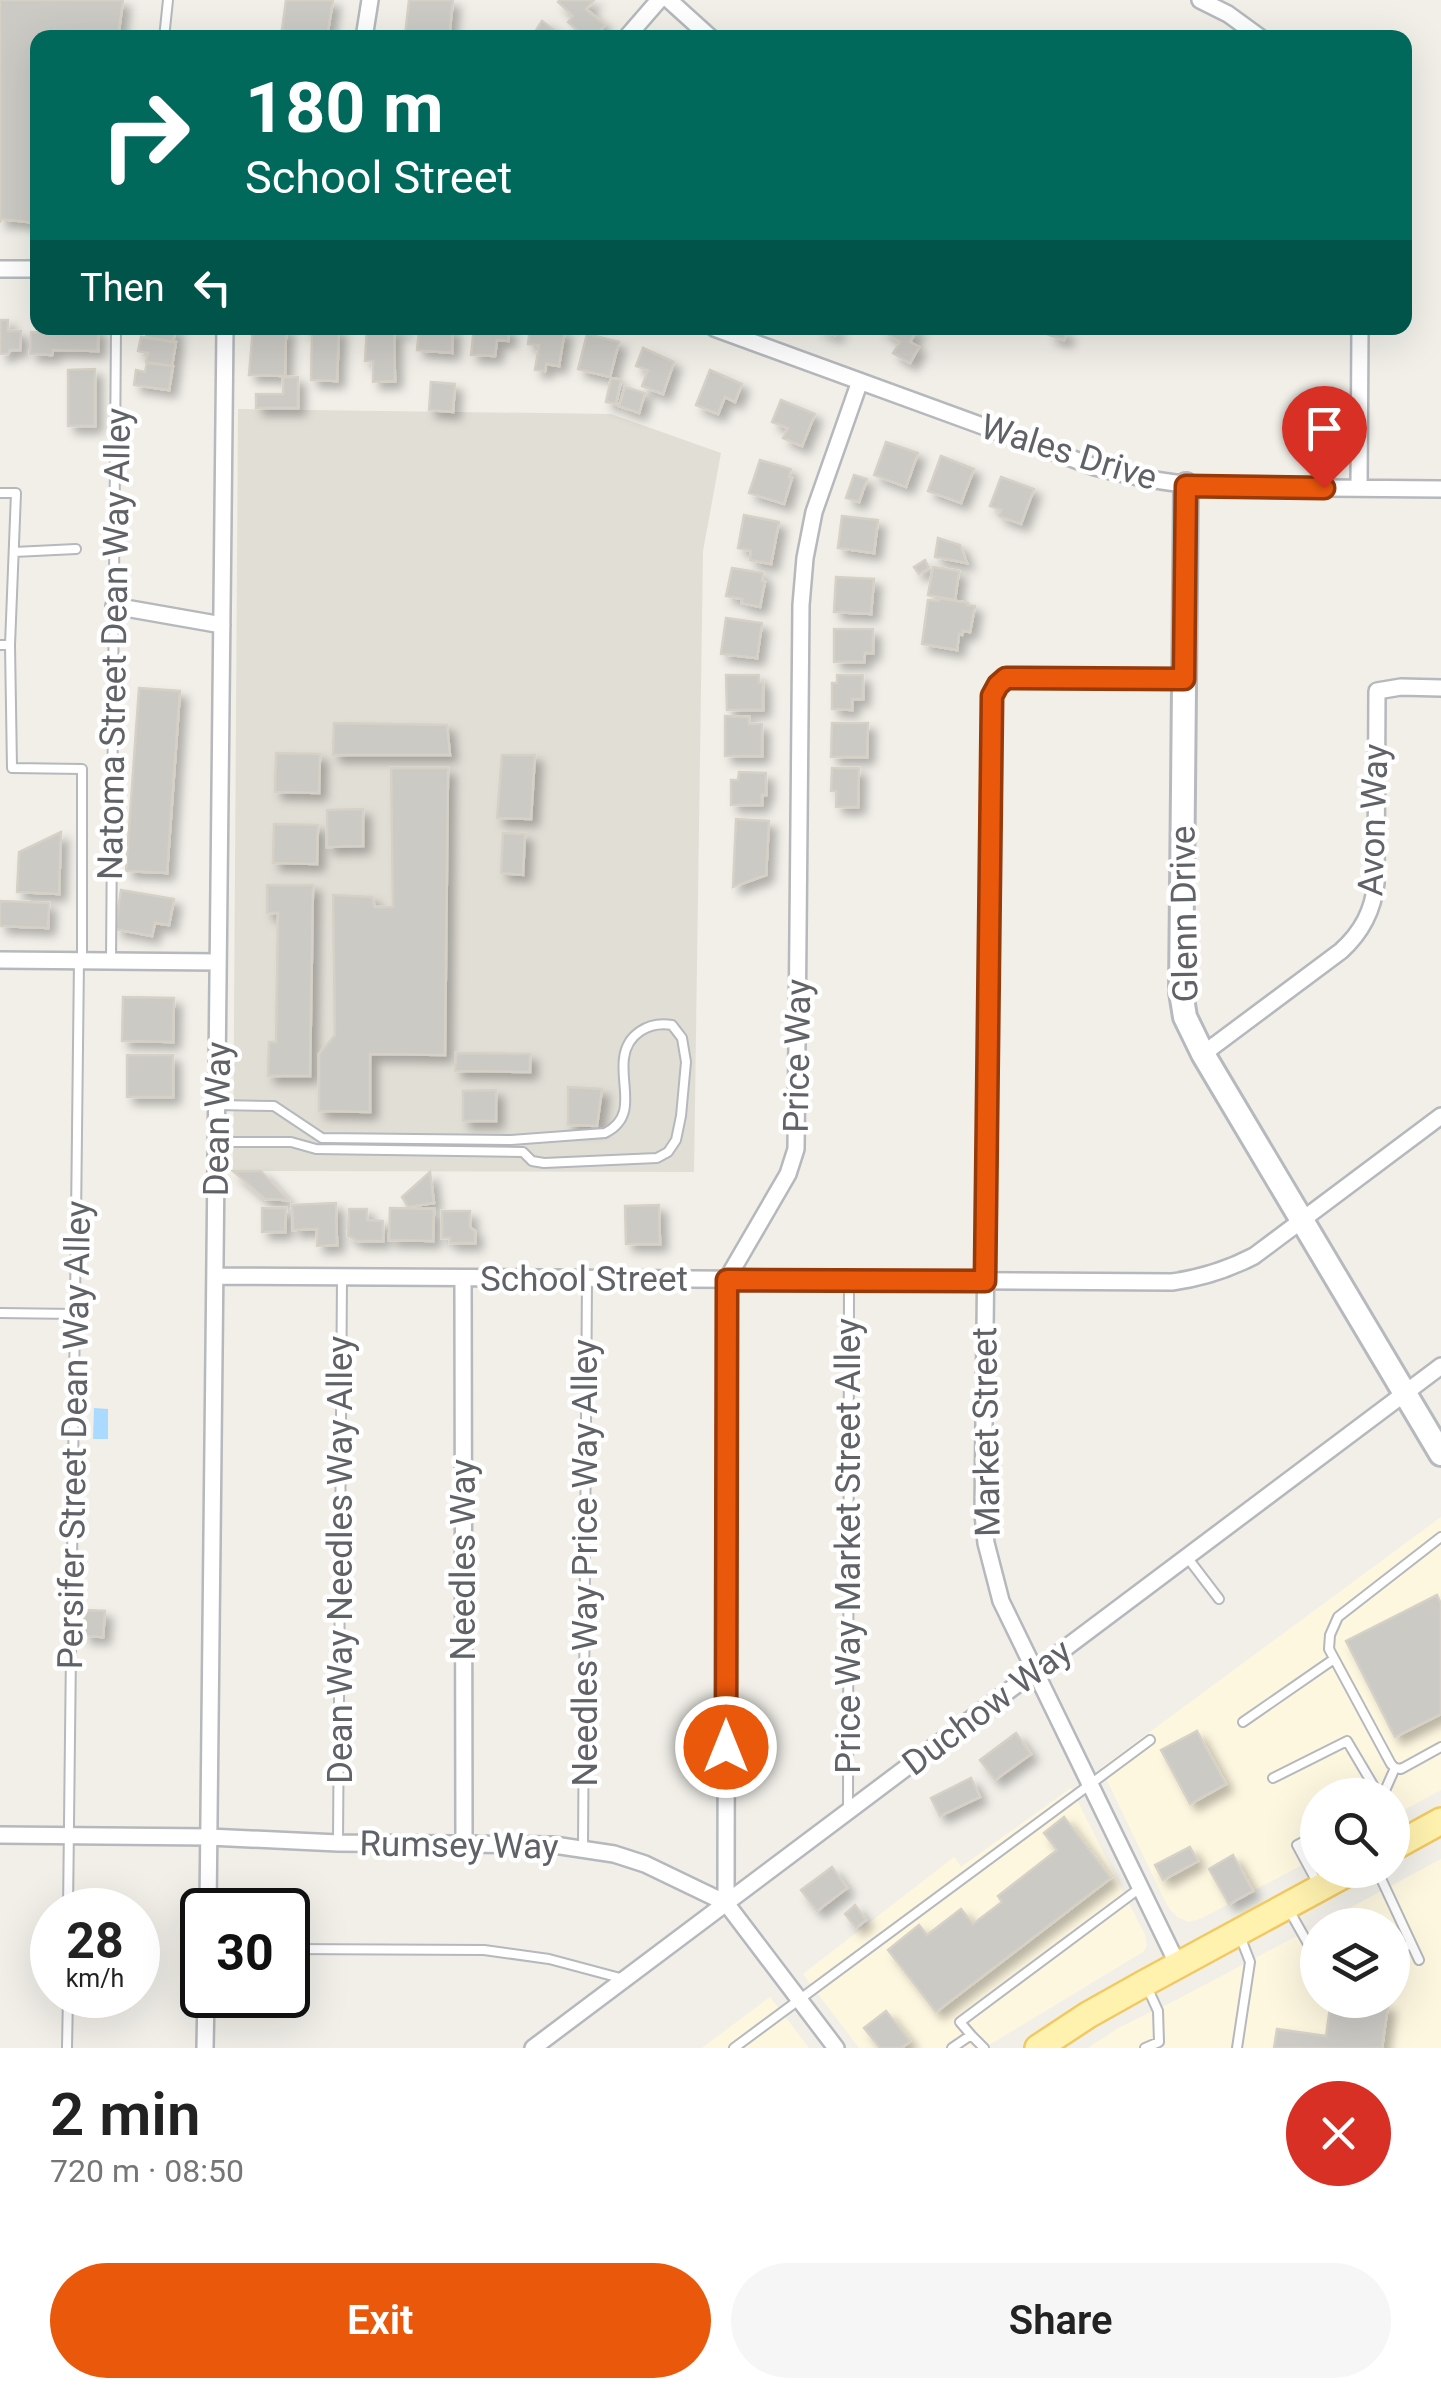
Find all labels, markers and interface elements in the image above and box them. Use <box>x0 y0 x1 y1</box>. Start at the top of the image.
text: 180 m <box>245 67 444 149</box>
icon: right <box>80 70 210 200</box>
text: School Street <box>245 151 512 204</box>
icon: left <box>185 260 240 315</box>
text: Then <box>80 266 165 310</box>
pin <box>1282 386 1367 489</box>
icon: arrive <box>1297 401 1352 456</box>
street label: Wales Drive <box>976 406 1162 499</box>
street label: Natoma Street Dean Way Alley <box>90 407 139 881</box>
street label: Avon Way <box>1350 743 1397 897</box>
street label: Glenn Drive <box>1162 825 1207 1003</box>
street label: Price Way <box>776 978 819 1133</box>
street label: Dean Way <box>196 1041 239 1197</box>
street label: Persifer Street Dean Way Alley <box>50 1200 99 1670</box>
street label: School Street <box>480 1259 688 1300</box>
street label: Price Way Market Street Alley <box>828 1318 869 1774</box>
street label: Market Street <box>964 1327 1009 1537</box>
street label: Dean Way Needles Way Alley <box>320 1336 361 1784</box>
street label: Needles Way Price Way Alley <box>565 1339 606 1787</box>
street label: Needles Way <box>443 1459 484 1661</box>
street label: Duchow Way <box>895 1630 1080 1784</box>
position arrow <box>674 1695 778 1799</box>
map controls <box>1300 1778 1410 2018</box>
button: search <box>1300 1778 1410 1888</box>
street label: Rumsey Way <box>359 1823 559 1868</box>
speed limit sign: 30 <box>180 1888 310 2018</box>
button: layers <box>1300 1908 1410 2018</box>
text: 28 <box>66 1912 124 1970</box>
text: km/h <box>66 1964 124 1993</box>
text: 2 min <box>50 2079 200 2150</box>
button: close <box>1286 2081 1391 2186</box>
text: 720 m · 08:50 <box>50 2152 244 2190</box>
button: Exit <box>50 2263 711 2378</box>
button: Share <box>731 2263 1391 2378</box>

